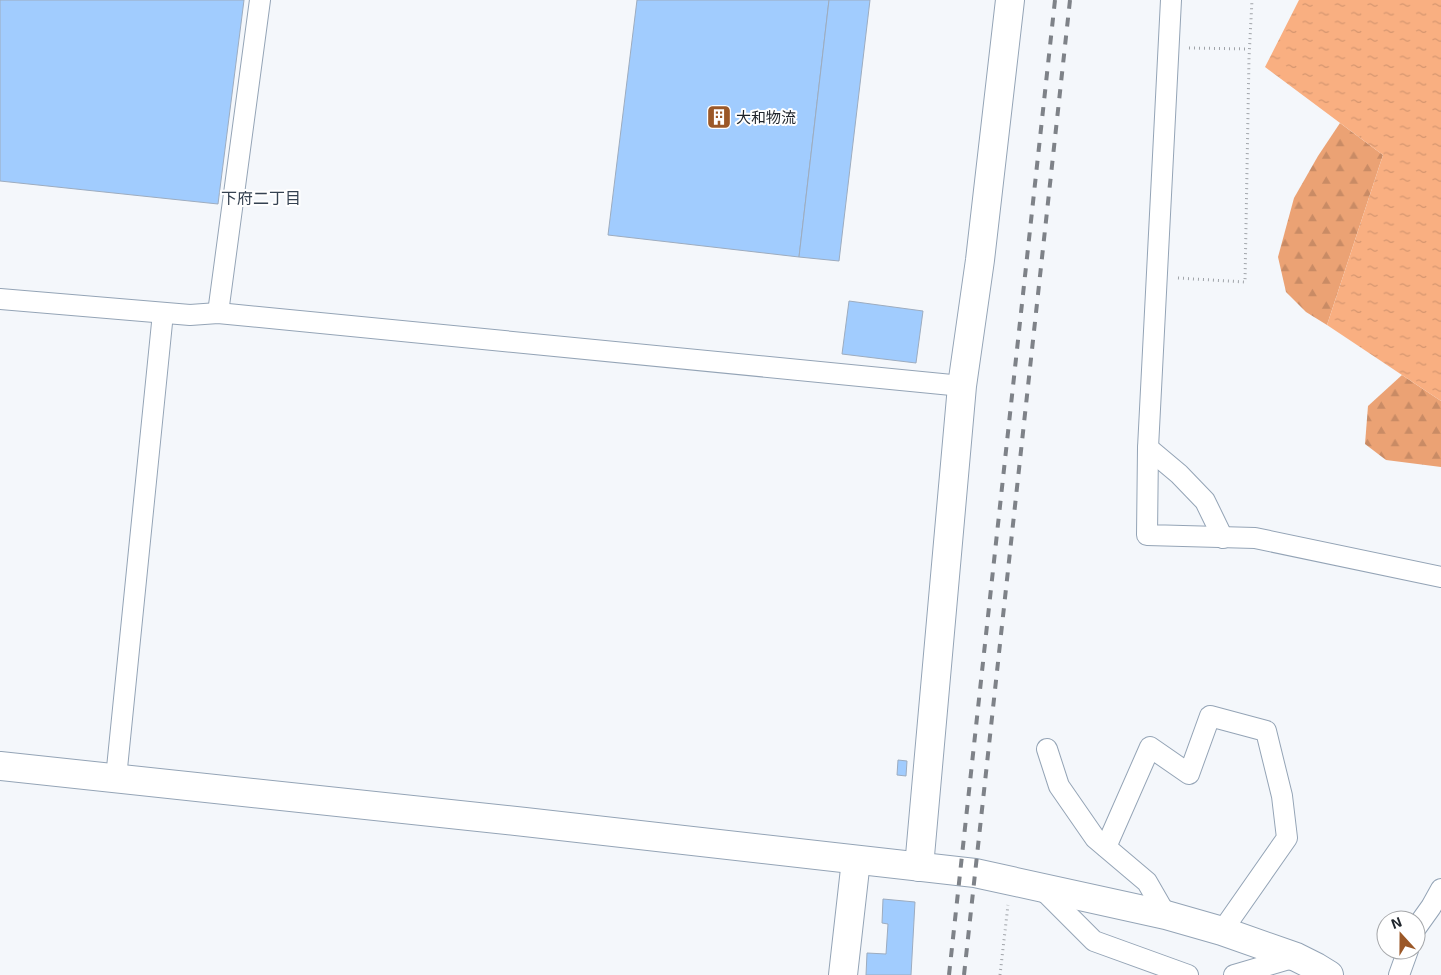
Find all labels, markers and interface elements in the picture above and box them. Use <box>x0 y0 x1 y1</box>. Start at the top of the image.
building icon: 大和物流 <box>706 104 732 130</box>
place label: 大和物流 <box>736 108 796 126</box>
district label: 下府二丁目 <box>221 188 301 207</box>
north arrow <box>1376 910 1426 960</box>
text: N <box>1388 913 1404 932</box>

